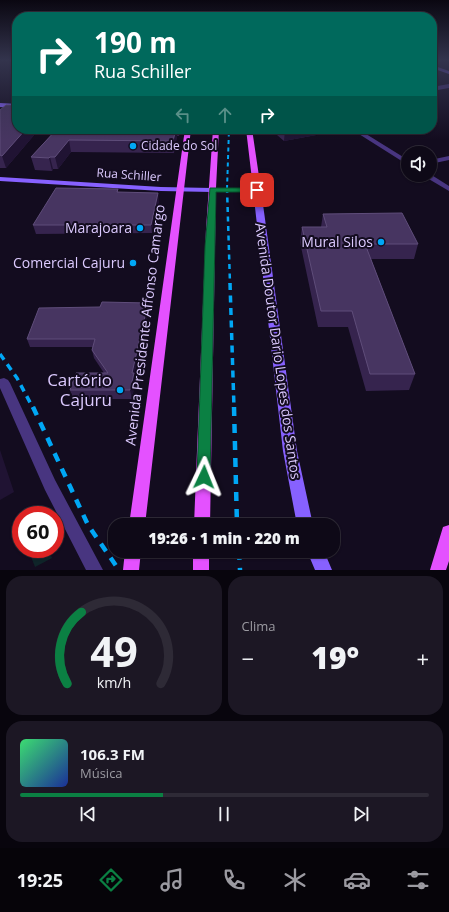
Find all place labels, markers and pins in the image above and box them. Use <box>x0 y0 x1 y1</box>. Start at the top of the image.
place label: Cidade do Sol <box>141 137 217 154</box>
marker: Cidade do Sol <box>128 141 138 151</box>
pin <box>240 173 274 207</box>
place label: Marajoara <box>65 218 132 237</box>
marker: Marajoara <box>135 223 145 233</box>
place label: Mural Silos <box>301 232 373 251</box>
marker: Mural Silos <box>376 237 386 247</box>
place label: Comercial Cajuru <box>13 253 125 272</box>
marker: Comercial Cajuru <box>128 258 138 268</box>
place label: Cartório Cajuru <box>47 368 112 411</box>
marker: Cartório Cajuru <box>115 385 125 395</box>

